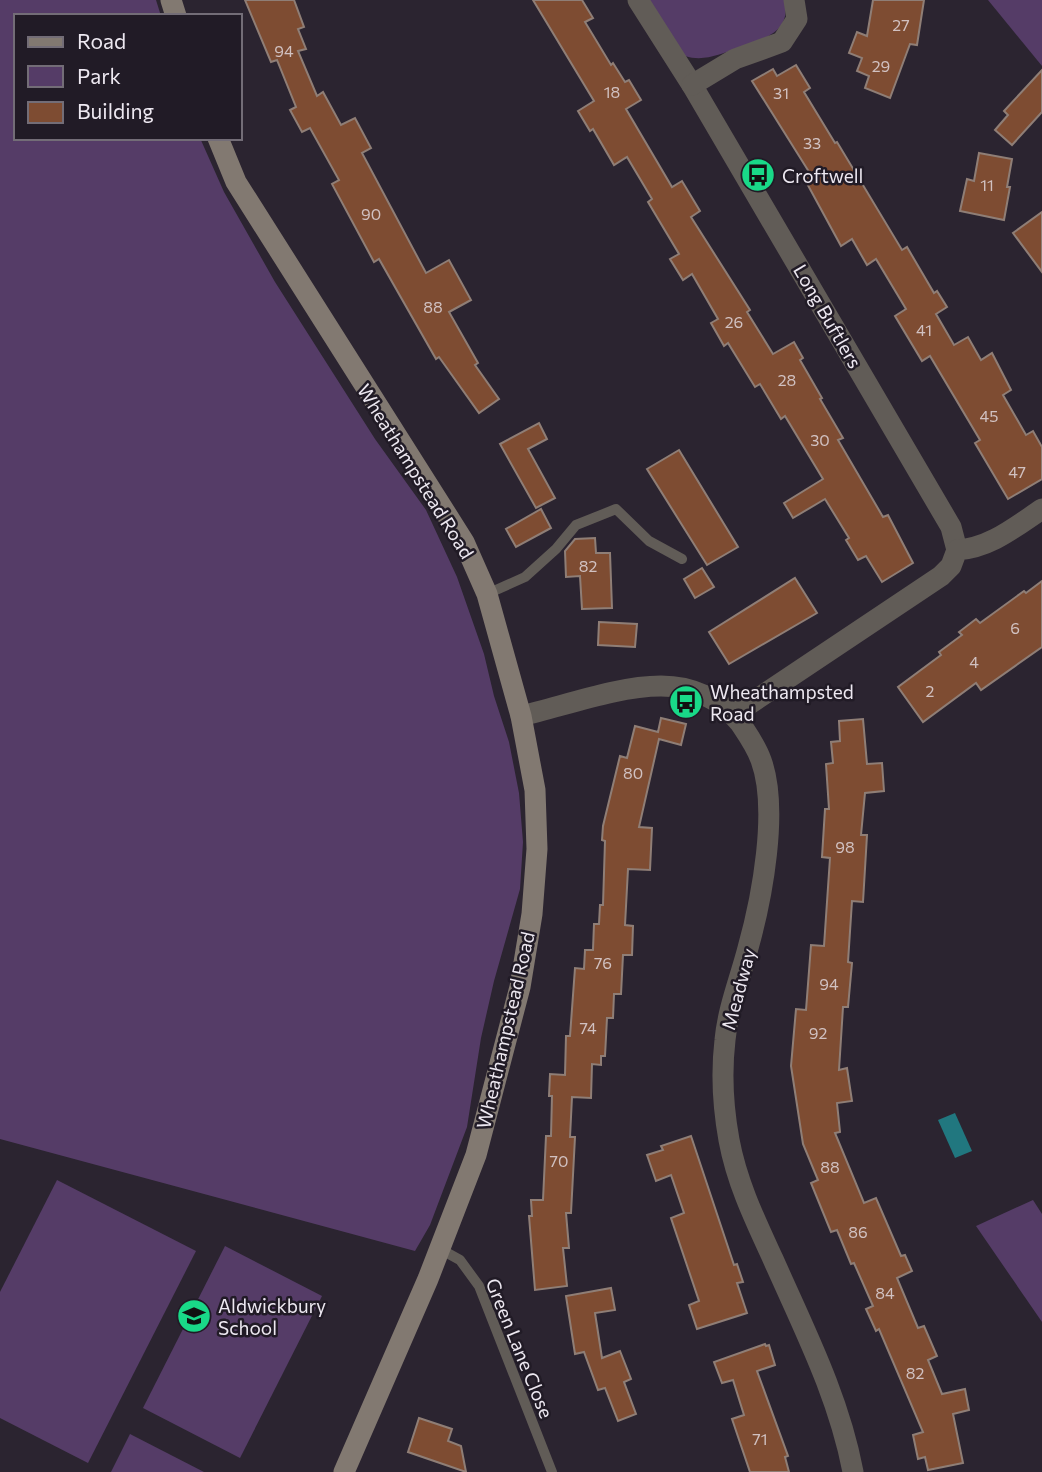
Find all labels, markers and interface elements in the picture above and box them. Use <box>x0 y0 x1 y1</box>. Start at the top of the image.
legend <box>14 14 242 140</box>
house number: 27 <box>892 15 910 34</box>
text: Road <box>77 28 126 53</box>
house number: 94 <box>274 41 294 60</box>
house number: 29 <box>872 56 890 75</box>
text: Park <box>77 63 121 88</box>
house number: 18 <box>604 82 620 101</box>
house number: 31 <box>773 83 789 102</box>
text: Building <box>77 98 154 123</box>
house number: 33 <box>803 133 821 152</box>
bus stop icon: Croftwell <box>739 156 777 194</box>
place label: Croftwell <box>782 164 863 187</box>
house number: 11 <box>980 175 994 194</box>
house number: 90 <box>361 204 381 223</box>
street label: Long Buftlers <box>789 260 867 372</box>
house number: 88 <box>423 297 443 316</box>
house number: 26 <box>725 312 743 331</box>
house number: 41 <box>916 320 932 339</box>
house number: 28 <box>778 370 796 389</box>
street label: Wheathampstead Road <box>353 379 479 563</box>
house number: 45 <box>980 406 998 425</box>
house number: 30 <box>810 430 830 449</box>
house number: 47 <box>1008 462 1026 481</box>
house number: 82 <box>579 556 597 575</box>
house number: 6 <box>1010 618 1020 637</box>
house number: 4 <box>969 652 979 671</box>
place label: Wheathampsted Road <box>710 680 854 725</box>
house number: 2 <box>926 681 935 700</box>
bus stop icon: Wheathampsted Road <box>667 683 705 721</box>
house number: 80 <box>623 763 643 782</box>
house number: 98 <box>835 837 855 856</box>
street label: Wheathampstead Road <box>471 929 539 1131</box>
street label: Meadway <box>716 945 760 1032</box>
house number: 76 <box>594 953 612 972</box>
house number: 94 <box>819 974 839 993</box>
house number: 74 <box>579 1018 597 1037</box>
house number: 92 <box>809 1023 827 1042</box>
house number: 70 <box>550 1151 568 1170</box>
house number: 88 <box>820 1157 840 1176</box>
house number: 86 <box>848 1222 868 1241</box>
street label: Green Lane Close <box>481 1275 559 1421</box>
house number: 84 <box>875 1283 895 1302</box>
place label: Aldwickbury School <box>218 1294 326 1339</box>
school or university icon: Aldwickbury School <box>175 1297 213 1335</box>
house number: 82 <box>906 1363 924 1382</box>
house number: 71 <box>752 1429 768 1448</box>

